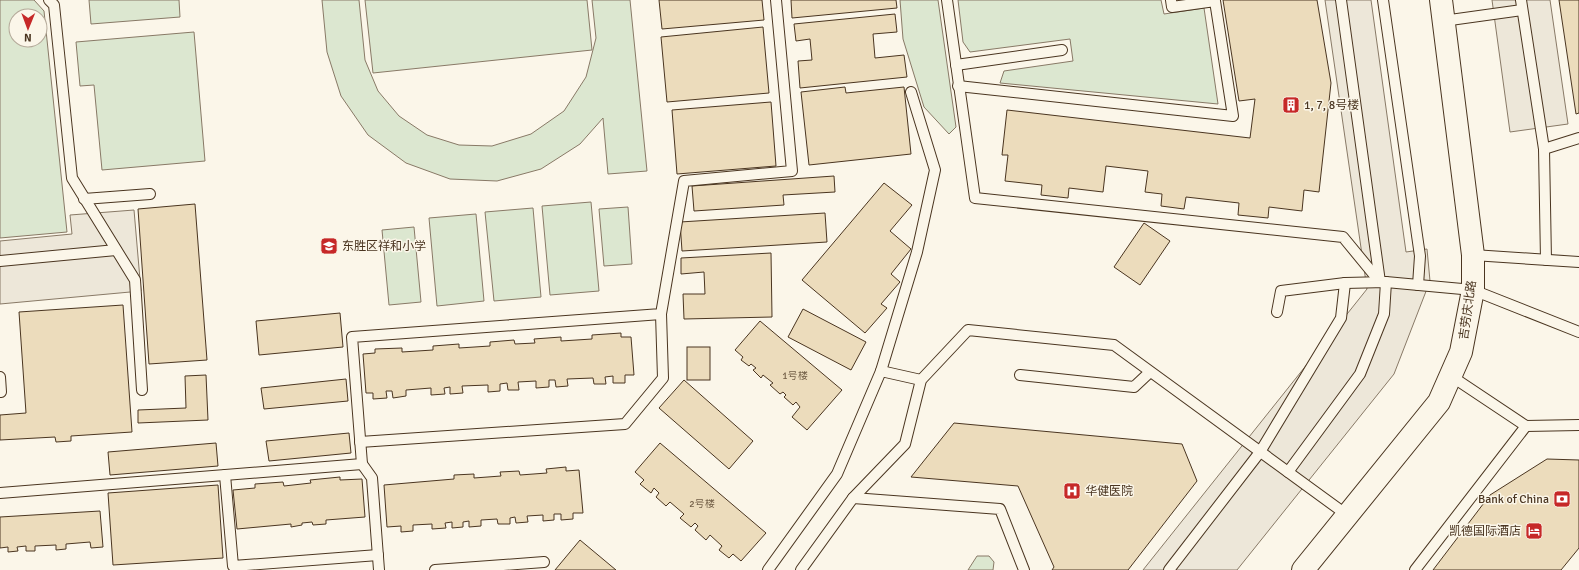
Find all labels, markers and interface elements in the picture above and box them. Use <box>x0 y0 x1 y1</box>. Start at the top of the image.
north arrow <box>8 8 48 48</box>
text: N <box>24 31 32 44</box>
building icon: 1, 7, 8号楼 <box>1281 95 1301 115</box>
place label: 1, 7, 8号楼 <box>1304 98 1359 113</box>
school or university icon: 东胜区祥和小学 <box>319 236 339 256</box>
place label: 东胜区祥和小学 <box>342 239 426 254</box>
street label: 吉劳庆北路 <box>1456 279 1480 341</box>
house number: 1号楼 <box>782 370 808 382</box>
hospital icon: 华健医院 <box>1062 481 1082 501</box>
place label: 华健医院 <box>1085 484 1133 499</box>
bank icon: Bank of China <box>1552 489 1572 509</box>
place label: Bank of China <box>1478 492 1549 507</box>
house number: 2号楼 <box>689 498 715 510</box>
hotel icon: 凯德国际酒店 <box>1524 521 1544 541</box>
place label: 凯德国际酒店 <box>1449 524 1521 539</box>

